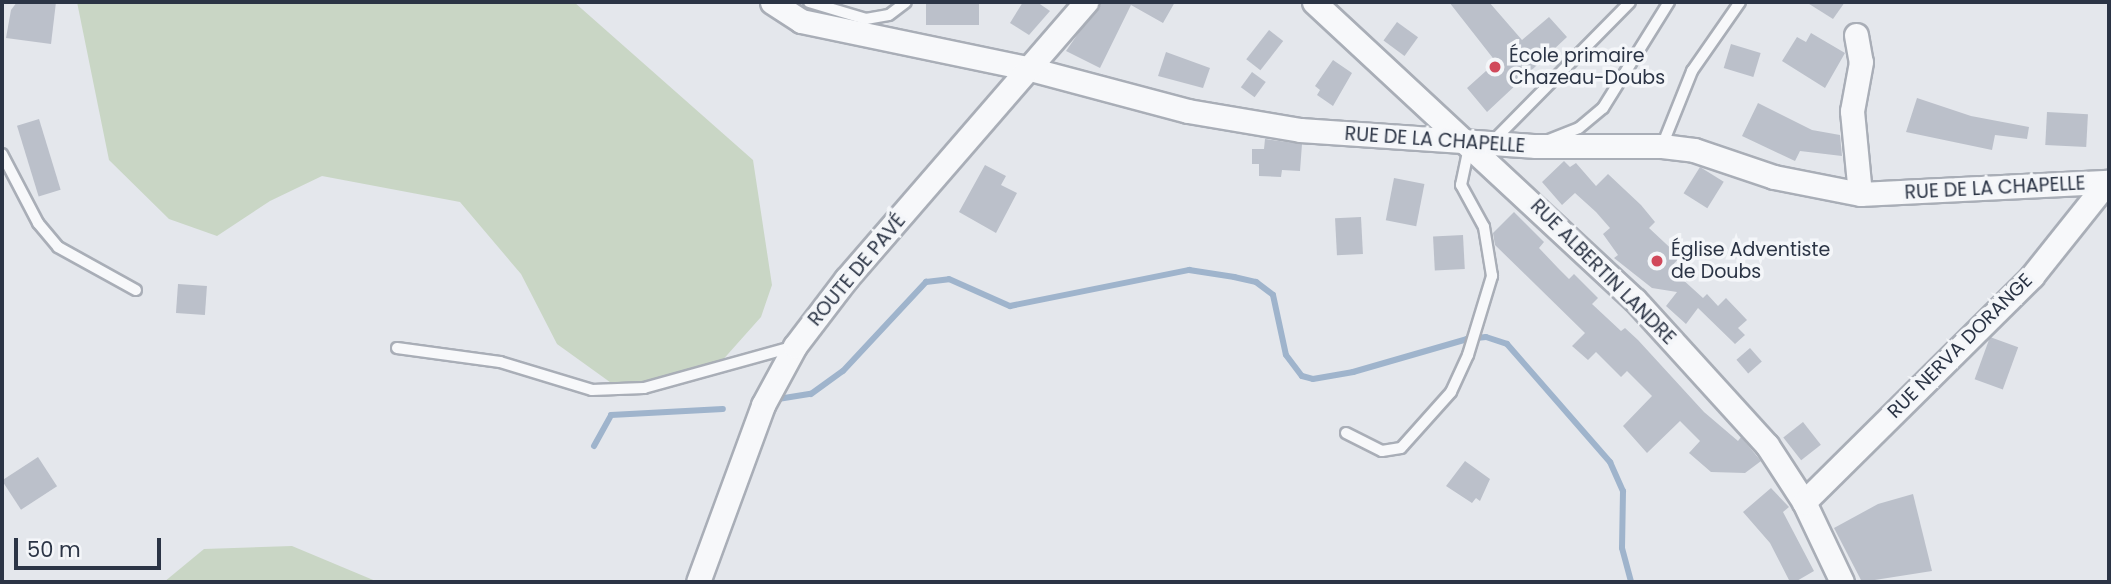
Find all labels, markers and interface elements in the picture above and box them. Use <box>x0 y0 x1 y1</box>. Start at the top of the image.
place label: École primaire Chazeau-Doubs <box>1509 45 1665 89</box>
marker: École primaire Chazeau-Doubs <box>1487 59 1503 75</box>
street label: RUE DE LA CHAPELLE <box>1344 122 1526 158</box>
street label: RUE DE LA CHAPELLE <box>1904 172 2086 204</box>
street label: RUE ALBERTIN LANDRE <box>1526 195 1680 349</box>
street label: ROUTE DE PAVÉ <box>804 209 910 331</box>
place label: Église Adventiste de Doubs <box>1671 239 1830 283</box>
marker: Église Adventiste de Doubs <box>1649 253 1665 269</box>
street label: RUE NERVA DORANGE <box>1883 269 2037 423</box>
scale bar <box>18 524 164 568</box>
text: 50 m <box>27 535 81 564</box>

